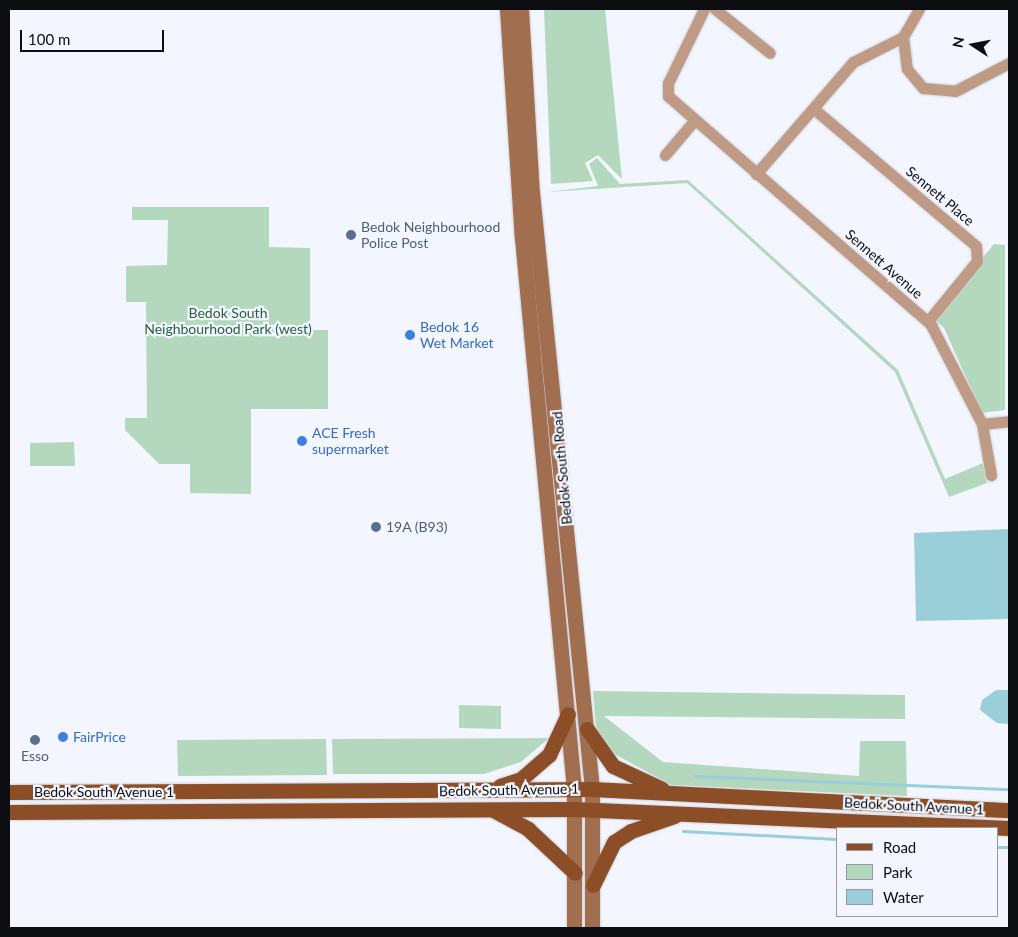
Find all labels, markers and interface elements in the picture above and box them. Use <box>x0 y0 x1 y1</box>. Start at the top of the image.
scale bar <box>22 20 166 52</box>
north arrow <box>948 20 998 70</box>
text: 100 m <box>28 30 70 48</box>
text: N <box>948 35 967 49</box>
street label: Sennett Place <box>903 163 977 229</box>
place label: Bedok Neighbourhood Police Post <box>361 219 500 252</box>
street label: Sennett Avenue <box>842 226 926 302</box>
marker: Bedok Neighbourhood Police Post <box>345 229 357 241</box>
park label: Bedok South Neighbourhood Park (west) <box>144 305 312 338</box>
place label: Bedok 16 Wet Market <box>420 319 494 352</box>
marker: Bedok 16 Wet Market <box>404 329 416 341</box>
street label: Bedok South Road <box>549 411 575 525</box>
place label: ACE Fresh supermarket <box>312 425 389 458</box>
marker: ACE Fresh supermarket <box>296 435 308 447</box>
place label: 19A (B93) <box>386 519 448 535</box>
marker: 19A (B93) <box>370 521 382 533</box>
place label: FairPrice <box>73 729 126 745</box>
marker: FairPrice <box>57 731 69 743</box>
marker: Esso <box>29 734 41 746</box>
place label: Esso <box>21 748 49 764</box>
street label: Bedok South Avenue 1 <box>439 780 579 800</box>
street label: Bedok South Avenue 1 <box>34 784 174 800</box>
street label: Bedok South Avenue 1 <box>843 794 985 818</box>
legend <box>836 827 998 917</box>
text: Road <box>883 838 916 856</box>
text: Park <box>883 863 912 881</box>
text: Water <box>883 888 924 906</box>

